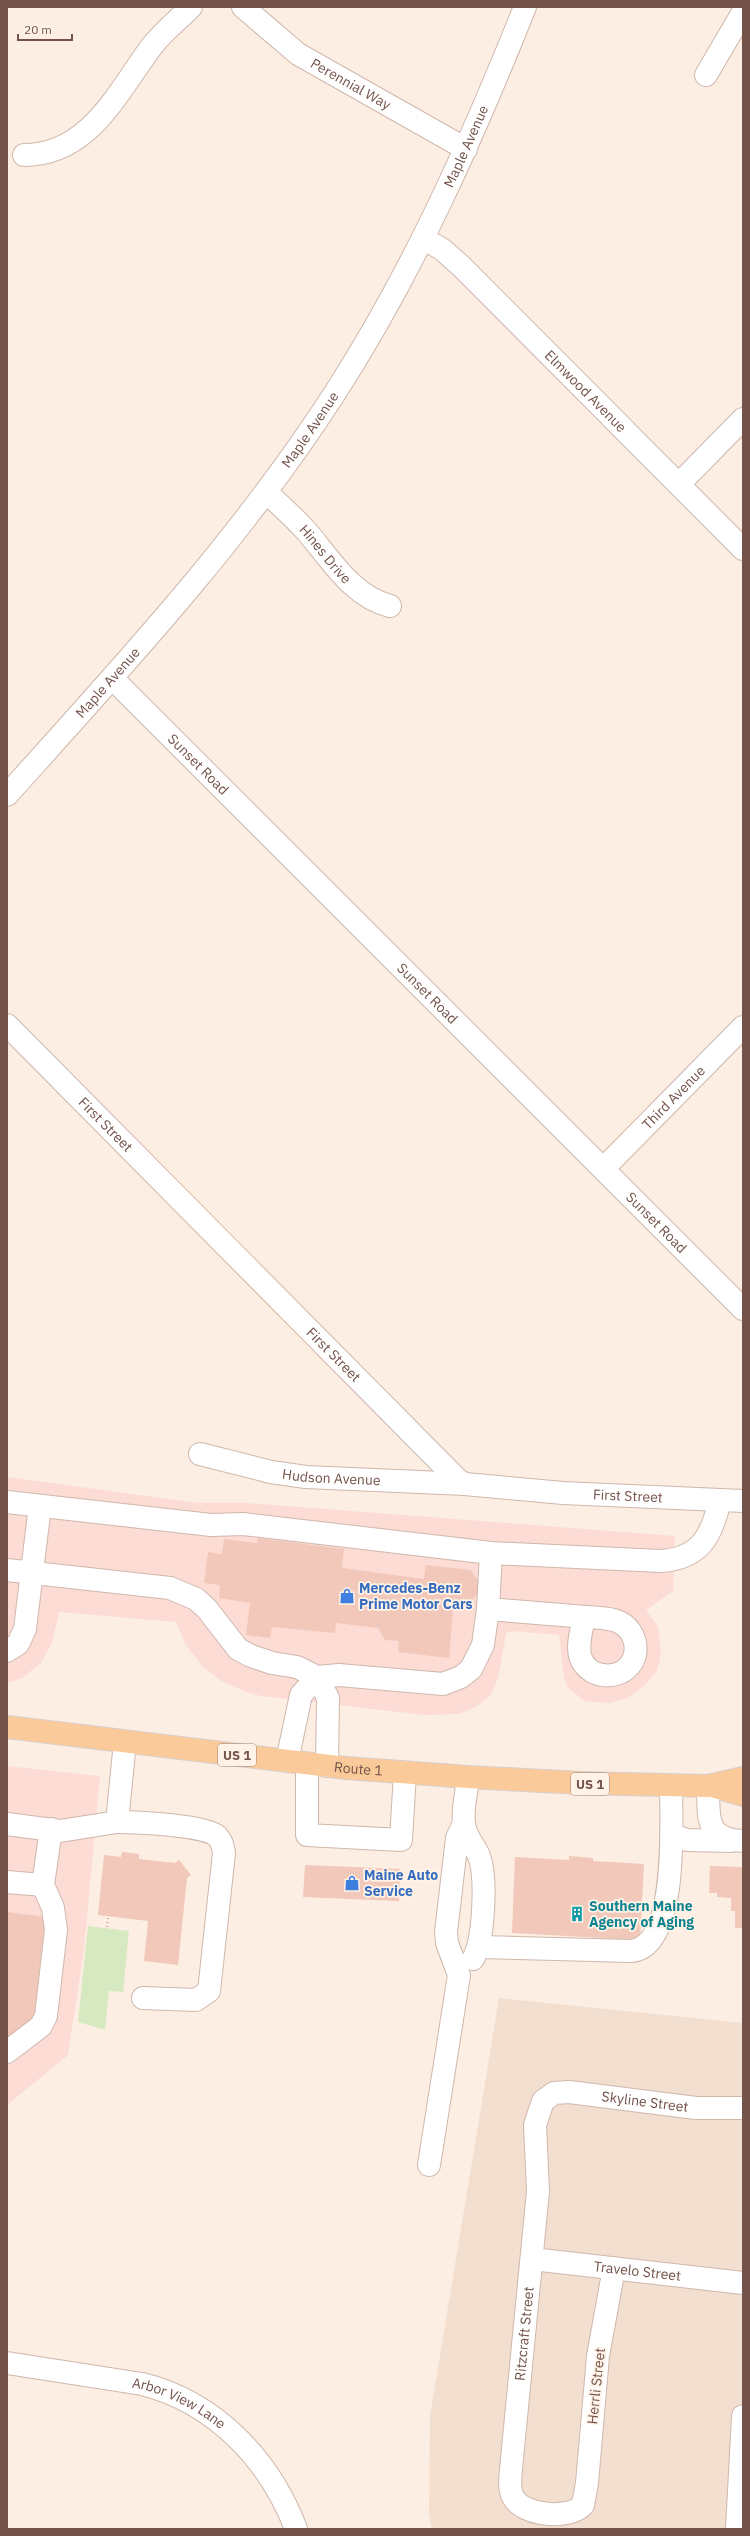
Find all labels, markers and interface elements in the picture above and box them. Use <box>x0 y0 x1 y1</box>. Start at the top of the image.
scale bar <box>18 16 72 42</box>
text: 20 m <box>24 22 52 37</box>
street label: Perennial Way <box>307 54 394 114</box>
street label: Maple Avenue <box>440 102 492 190</box>
street label: Elmwood Avenue <box>541 346 631 436</box>
street label: Maple Avenue <box>278 388 343 471</box>
street label: Hines Drive <box>296 521 355 588</box>
street label: Maple Avenue <box>72 643 144 722</box>
street label: Sunset Road <box>164 730 233 799</box>
street label: Sunset Road <box>393 959 462 1028</box>
street label: Third Avenue <box>638 1061 709 1133</box>
street label: First Street <box>75 1093 137 1156</box>
street label: Sunset Road <box>622 1188 691 1257</box>
street label: First Street <box>303 1323 365 1386</box>
street label: Hudson Avenue <box>281 1465 381 1489</box>
street label: First Street <box>593 1485 663 1506</box>
place label: Mercedes-Benz Prime Motor Cars <box>359 1579 473 1613</box>
shop icon: Mercedes-Benz Prime Motor Cars <box>338 1587 356 1605</box>
road number: US 1 <box>218 1744 256 1766</box>
street label: Route 1 <box>333 1758 383 1780</box>
road number: US 1 <box>571 1773 609 1795</box>
place label: Maine Auto Service <box>364 1866 438 1900</box>
shop icon: Maine Auto Service <box>343 1874 361 1892</box>
place label: Southern Maine Agency of Aging <box>589 1897 694 1931</box>
building icon: Southern Maine Agency of Aging <box>568 1905 586 1923</box>
street label: Skyline Street <box>601 2087 690 2116</box>
street label: Travelo Street <box>593 2257 682 2285</box>
street label: Ritzcraft Street <box>511 2286 538 2382</box>
street label: Herrli Street <box>583 2347 609 2425</box>
street label: Arbor View Lane <box>131 2374 230 2433</box>

